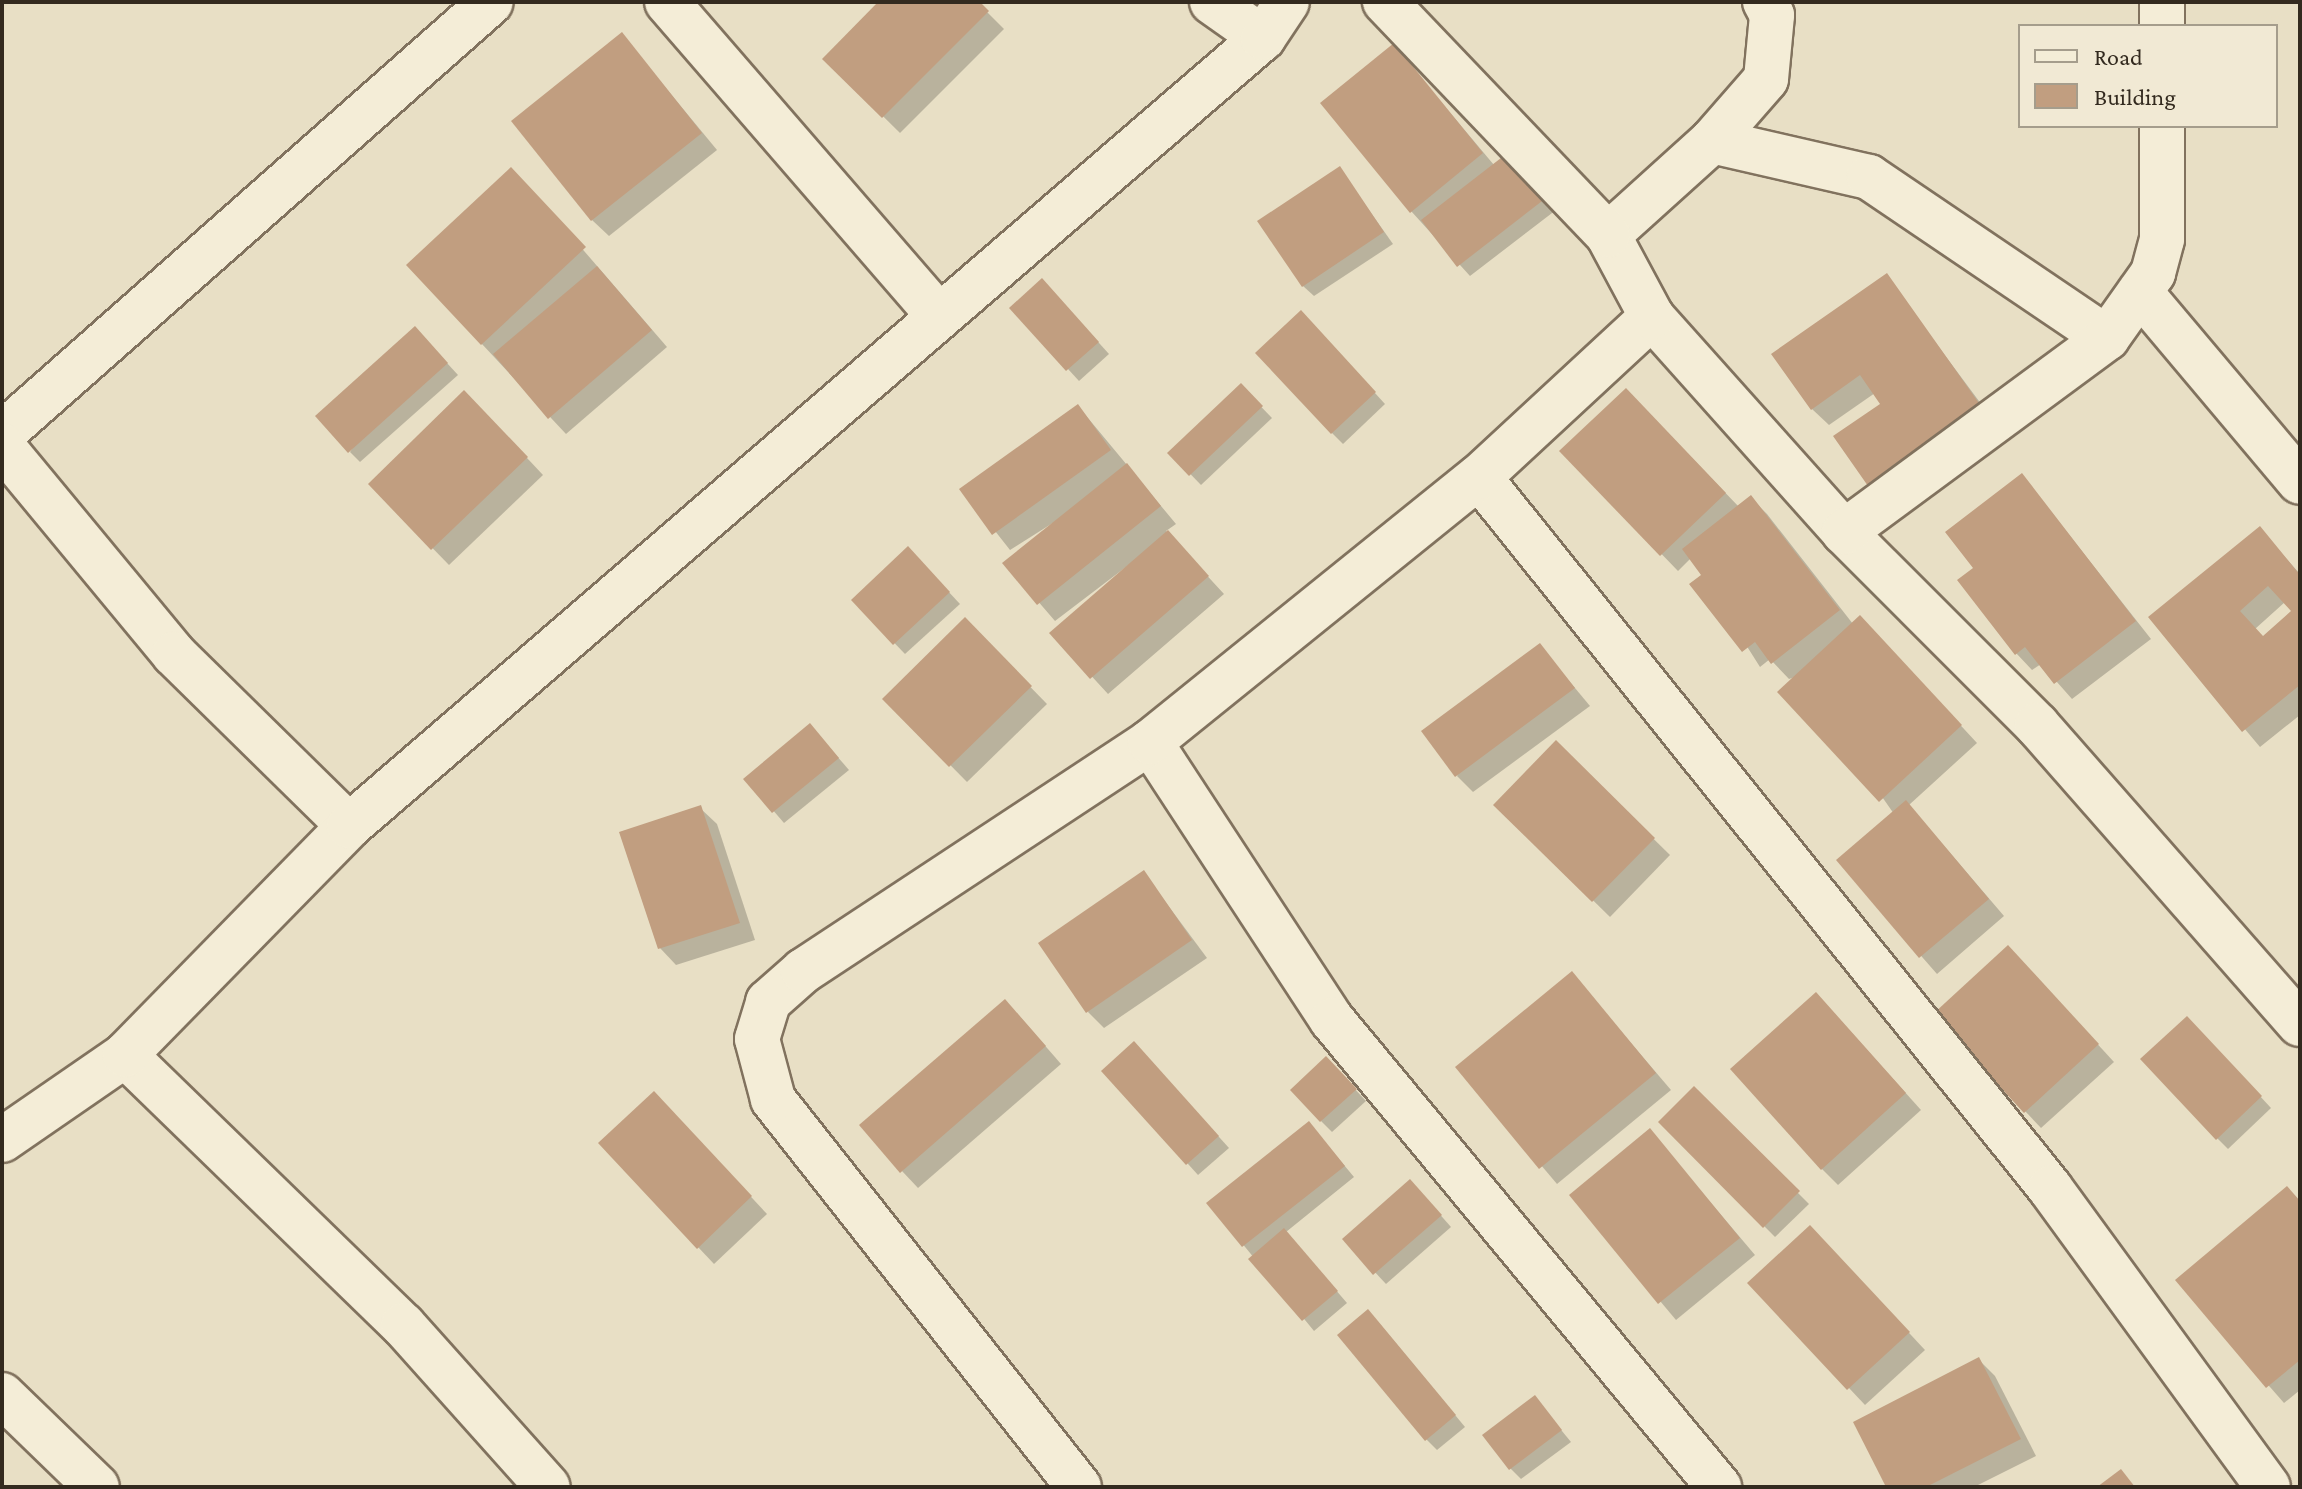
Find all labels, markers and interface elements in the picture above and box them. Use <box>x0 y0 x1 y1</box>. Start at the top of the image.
legend <box>2018 24 2278 128</box>
text: Road <box>2094 43 2143 70</box>
text: Building <box>2094 83 2176 110</box>

